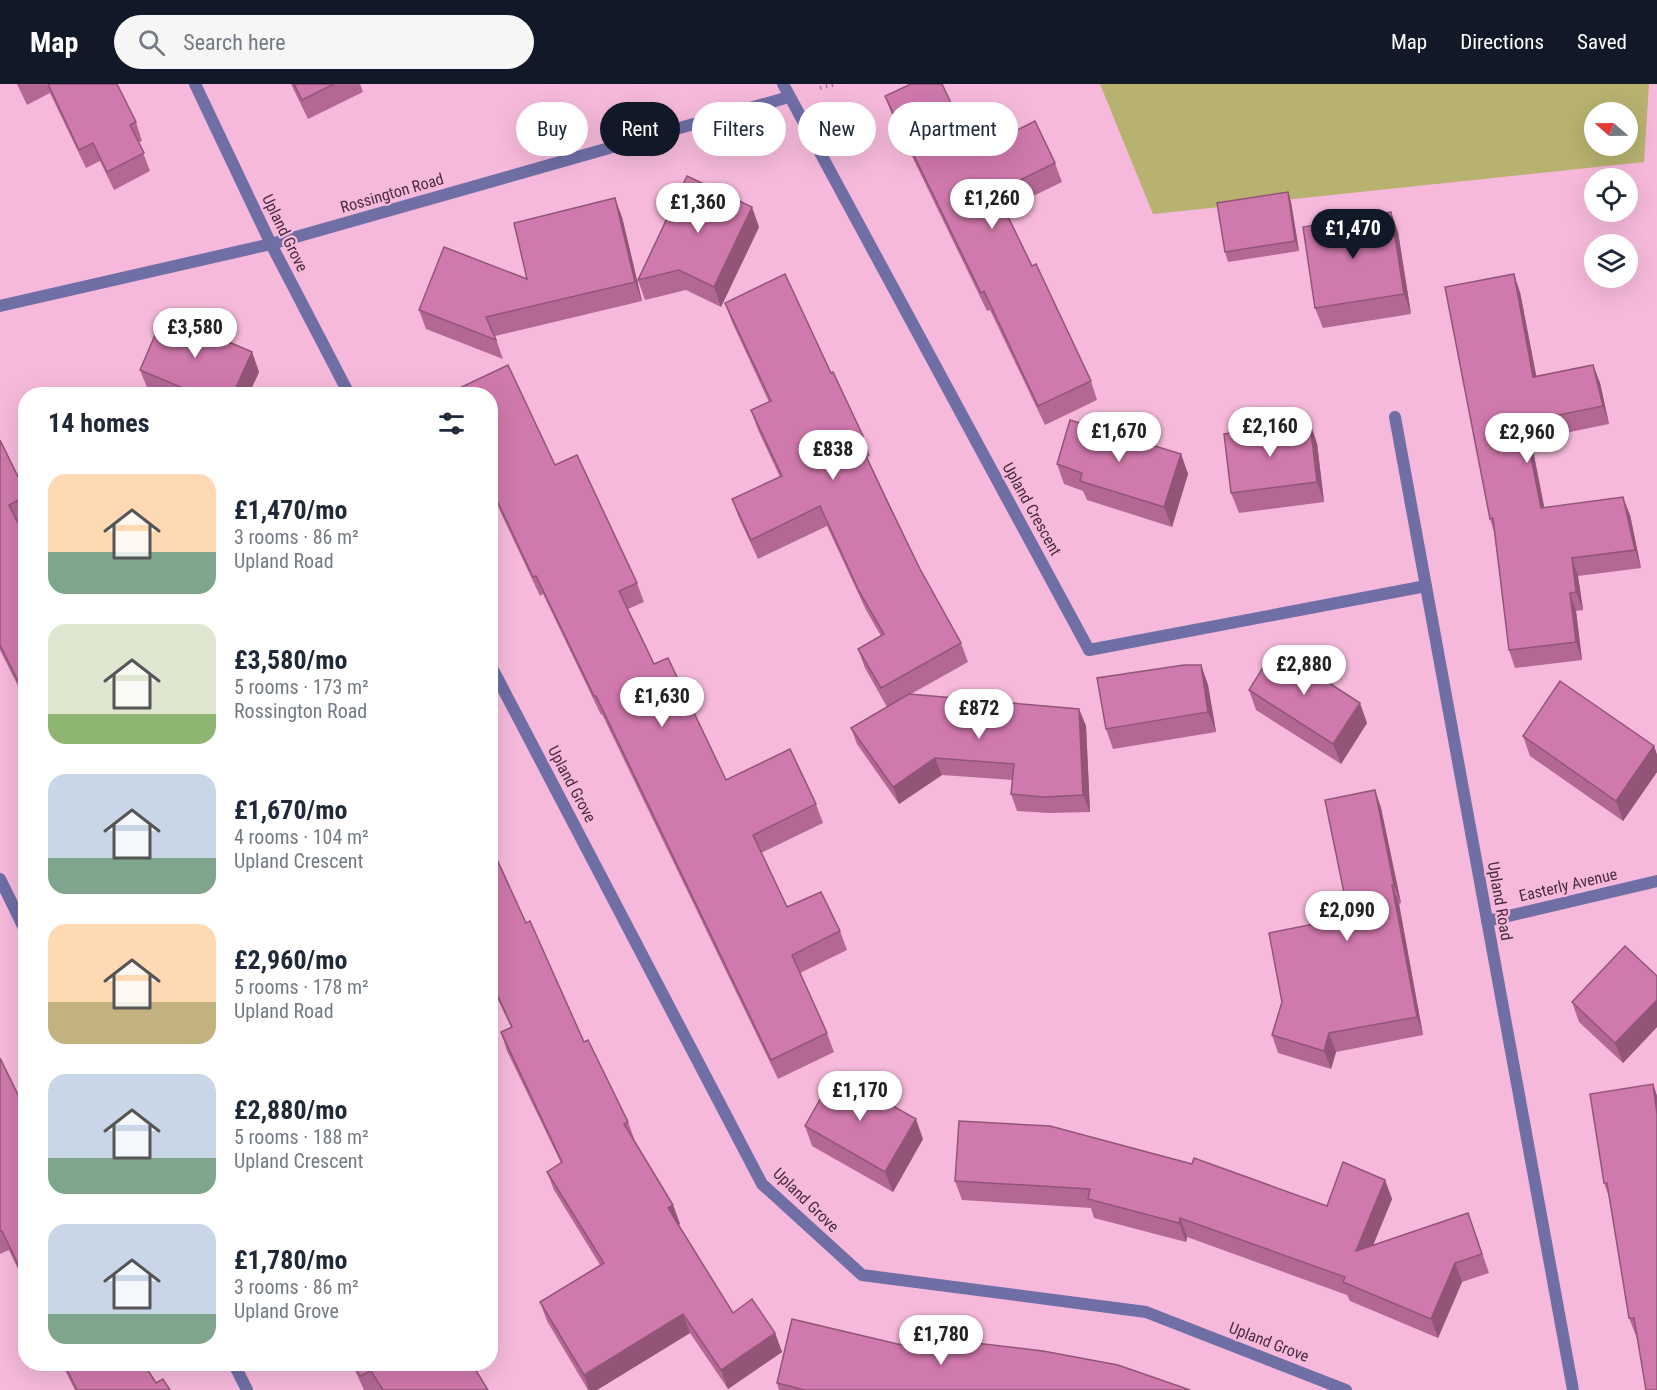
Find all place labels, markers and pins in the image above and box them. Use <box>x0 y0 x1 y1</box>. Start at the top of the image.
pin: £1,260 <box>943 179 1041 230</box>
pin: £1,360 <box>649 183 747 234</box>
pin: £1,470 <box>1304 209 1402 260</box>
pin: £3,580 <box>146 308 244 359</box>
pin: £2,160 <box>1221 407 1319 458</box>
pin: £1,670 <box>1070 412 1168 463</box>
pin: £2,960 <box>1478 413 1576 464</box>
pin: £838 <box>797 430 869 481</box>
pin: £2,880 <box>1255 645 1353 696</box>
pin: £1,630 <box>613 677 711 728</box>
pin: £872 <box>943 689 1015 740</box>
pin: £2,090 <box>1298 891 1396 942</box>
pin: £1,170 <box>811 1071 909 1122</box>
pin: £1,780 <box>892 1315 990 1366</box>

